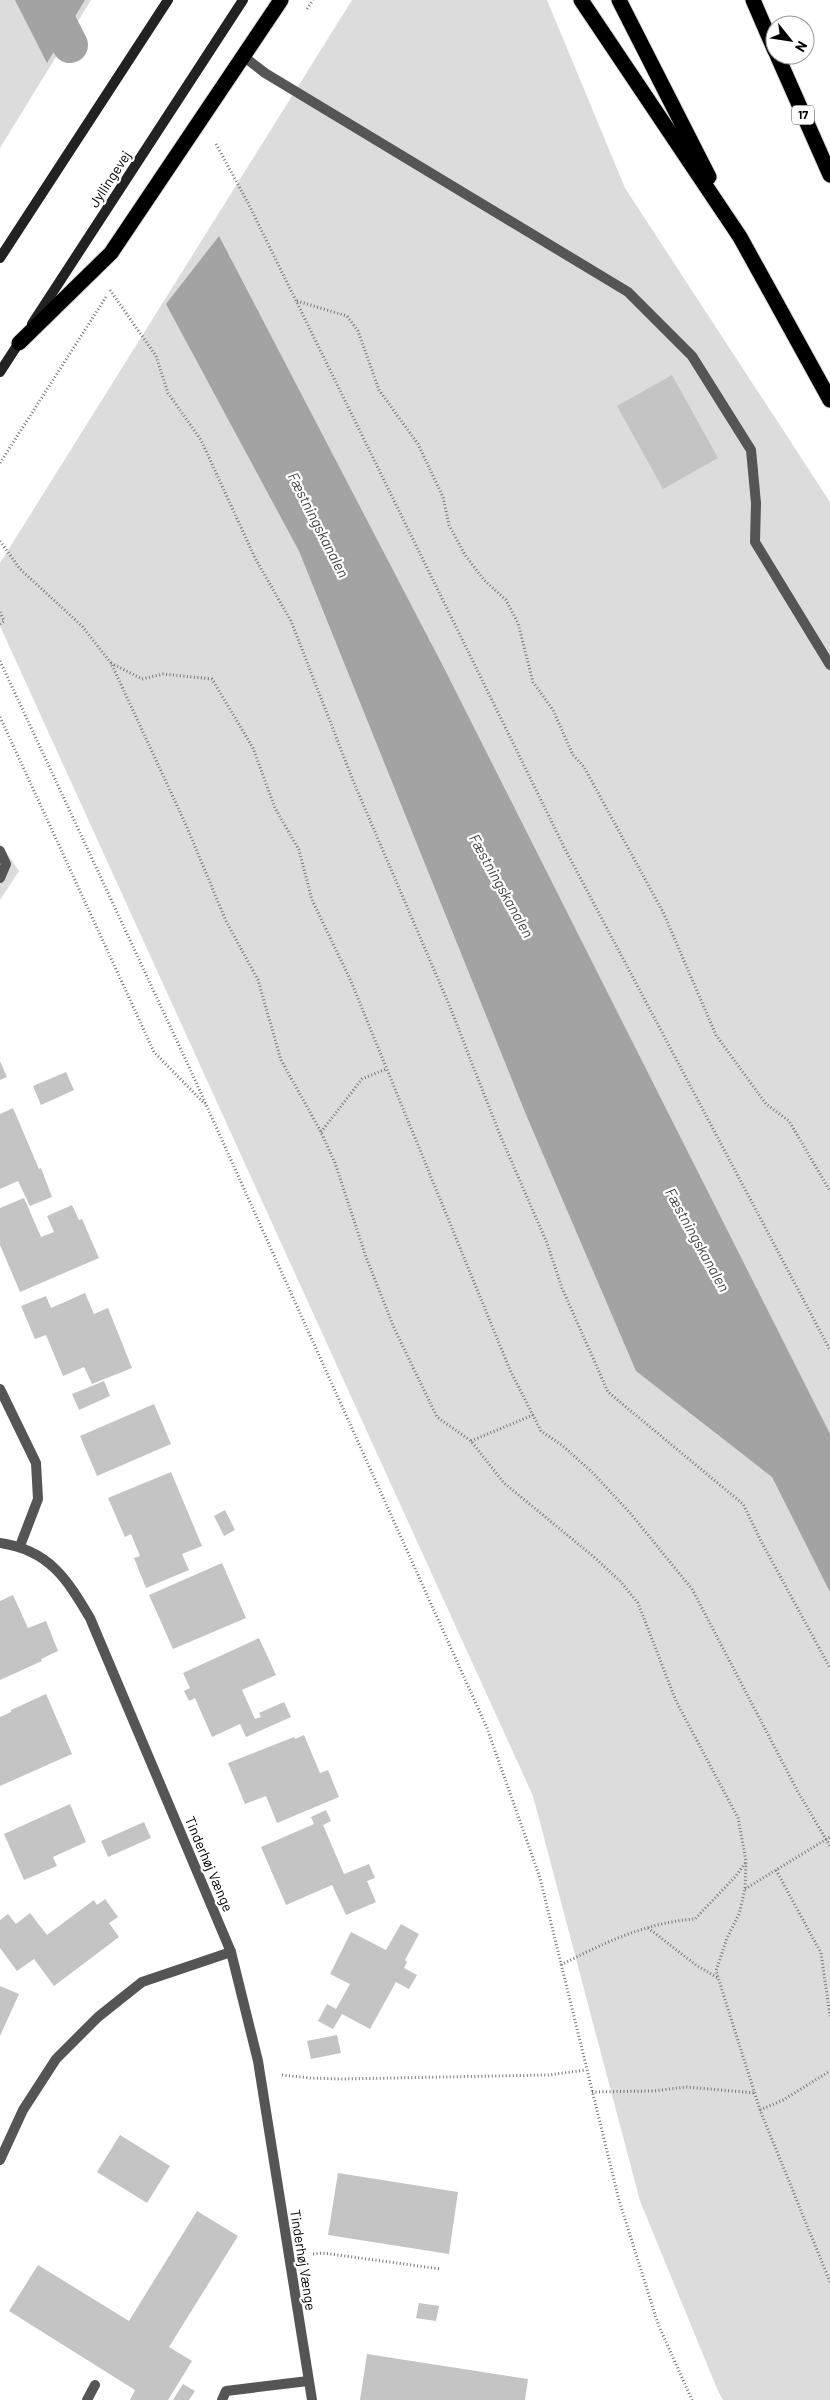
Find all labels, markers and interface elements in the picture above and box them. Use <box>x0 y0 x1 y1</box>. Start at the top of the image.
north arrow <box>765 15 815 65</box>
text: N <box>792 38 811 55</box>
road number: 17 <box>792 106 814 124</box>
street label: Jyllingevej <box>85 147 134 210</box>
water label: Fæstningskanalen <box>285 469 353 580</box>
water label: Fæstningskanalen <box>466 830 538 941</box>
water label: Fæstningskanalen <box>662 1184 734 1295</box>
street label: Tinderhøj Vænge <box>182 1814 237 1914</box>
street label: Tinderhøj Vænge <box>287 2208 320 2312</box>

